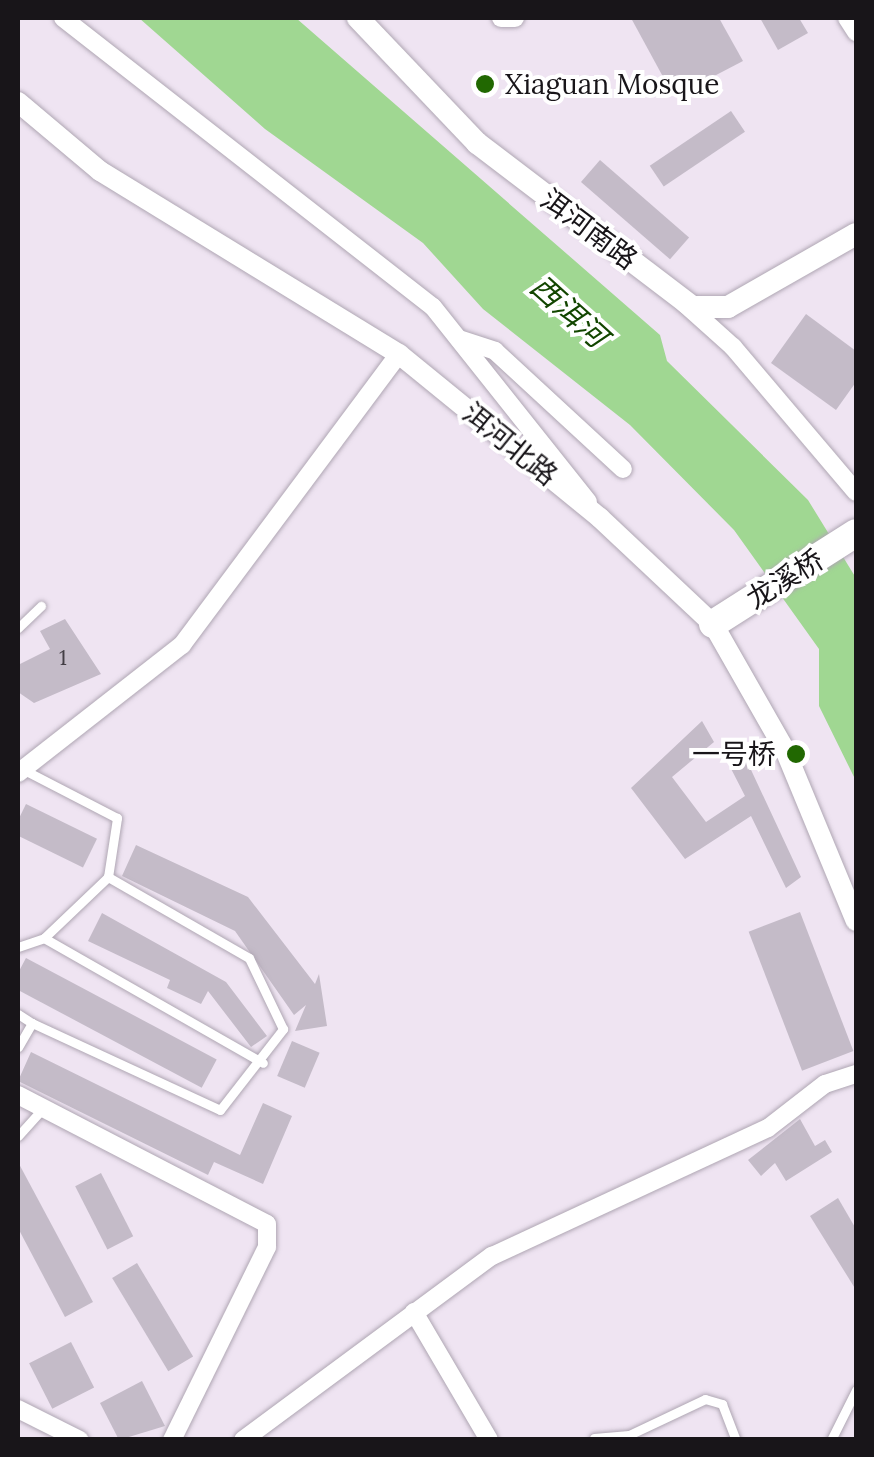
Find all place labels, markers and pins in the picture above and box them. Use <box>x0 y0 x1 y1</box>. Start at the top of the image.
place label: Xiaguan Mosque <box>505 67 719 101</box>
marker: Xiaguan Mosque <box>474 73 496 95</box>
place label: 一号桥 <box>692 737 776 771</box>
marker: 一号桥 <box>785 743 807 765</box>

